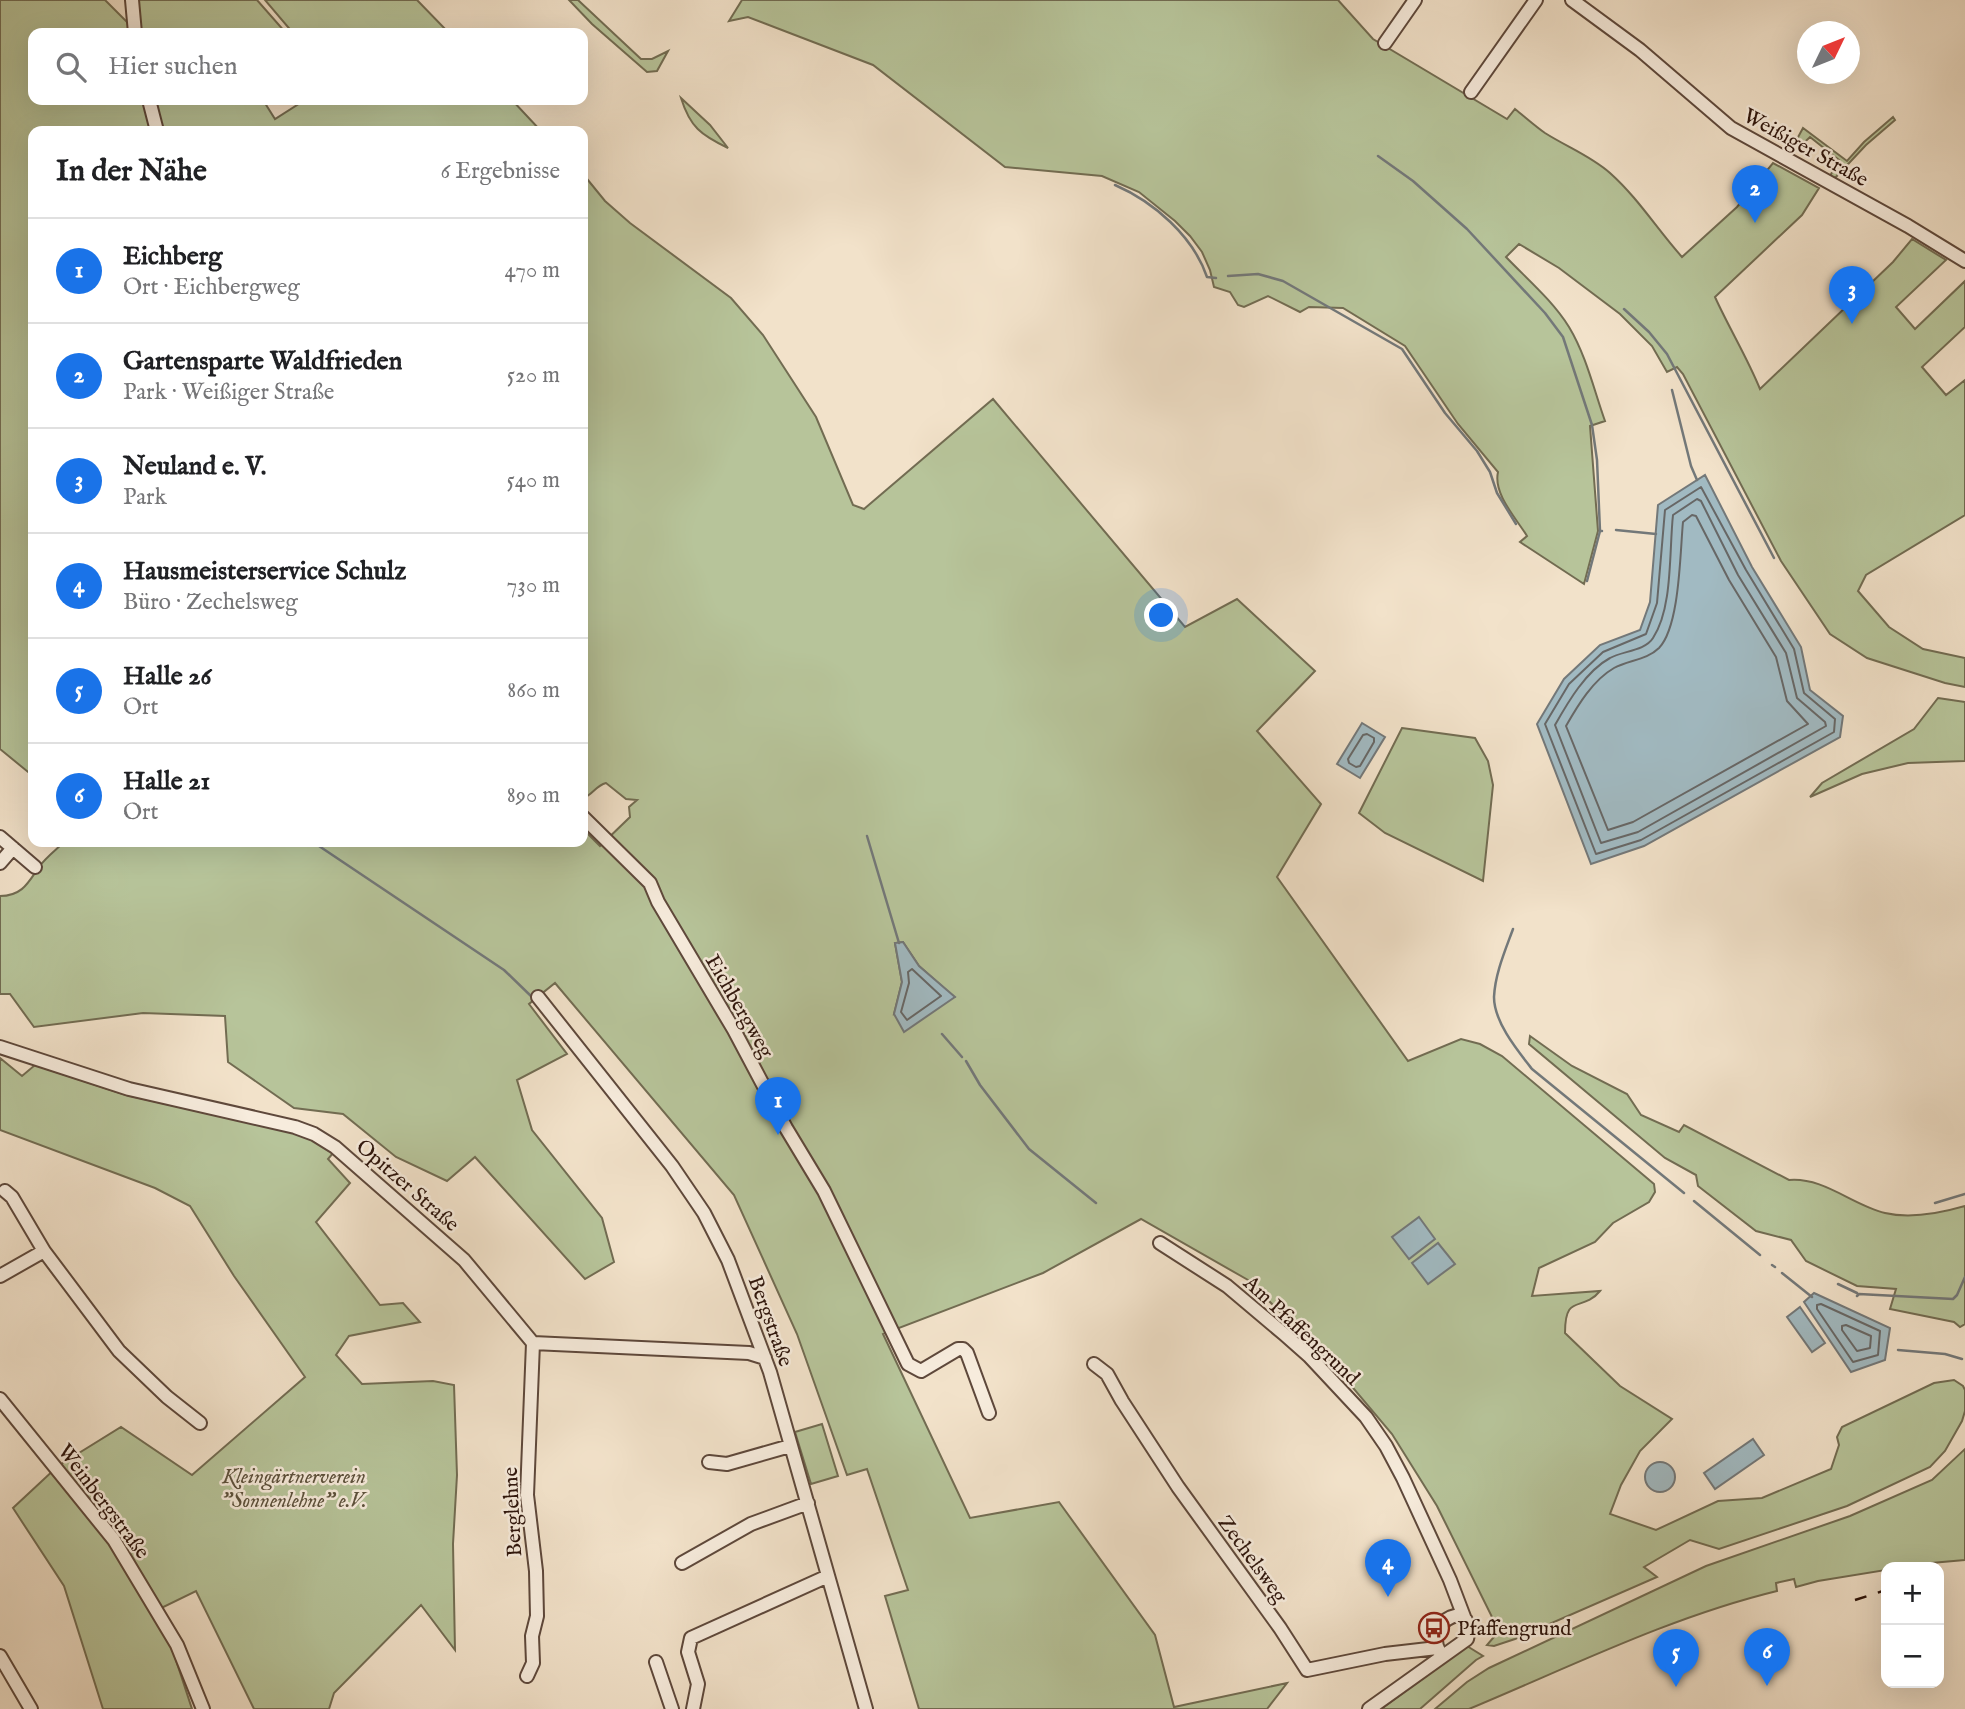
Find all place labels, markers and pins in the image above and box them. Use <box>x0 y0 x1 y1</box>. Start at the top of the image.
pin: 2 <box>1732 165 1778 223</box>
pin: 3 <box>1829 266 1875 324</box>
pin: 1 <box>755 1077 801 1135</box>
pin: 4 <box>1365 1539 1411 1597</box>
bus stop icon: Pfaffengrund <box>1417 1611 1451 1645</box>
place label: Pfaffengrund <box>1457 1616 1572 1643</box>
pin: 6 <box>1744 1628 1790 1686</box>
pin: 5 <box>1653 1629 1699 1687</box>

